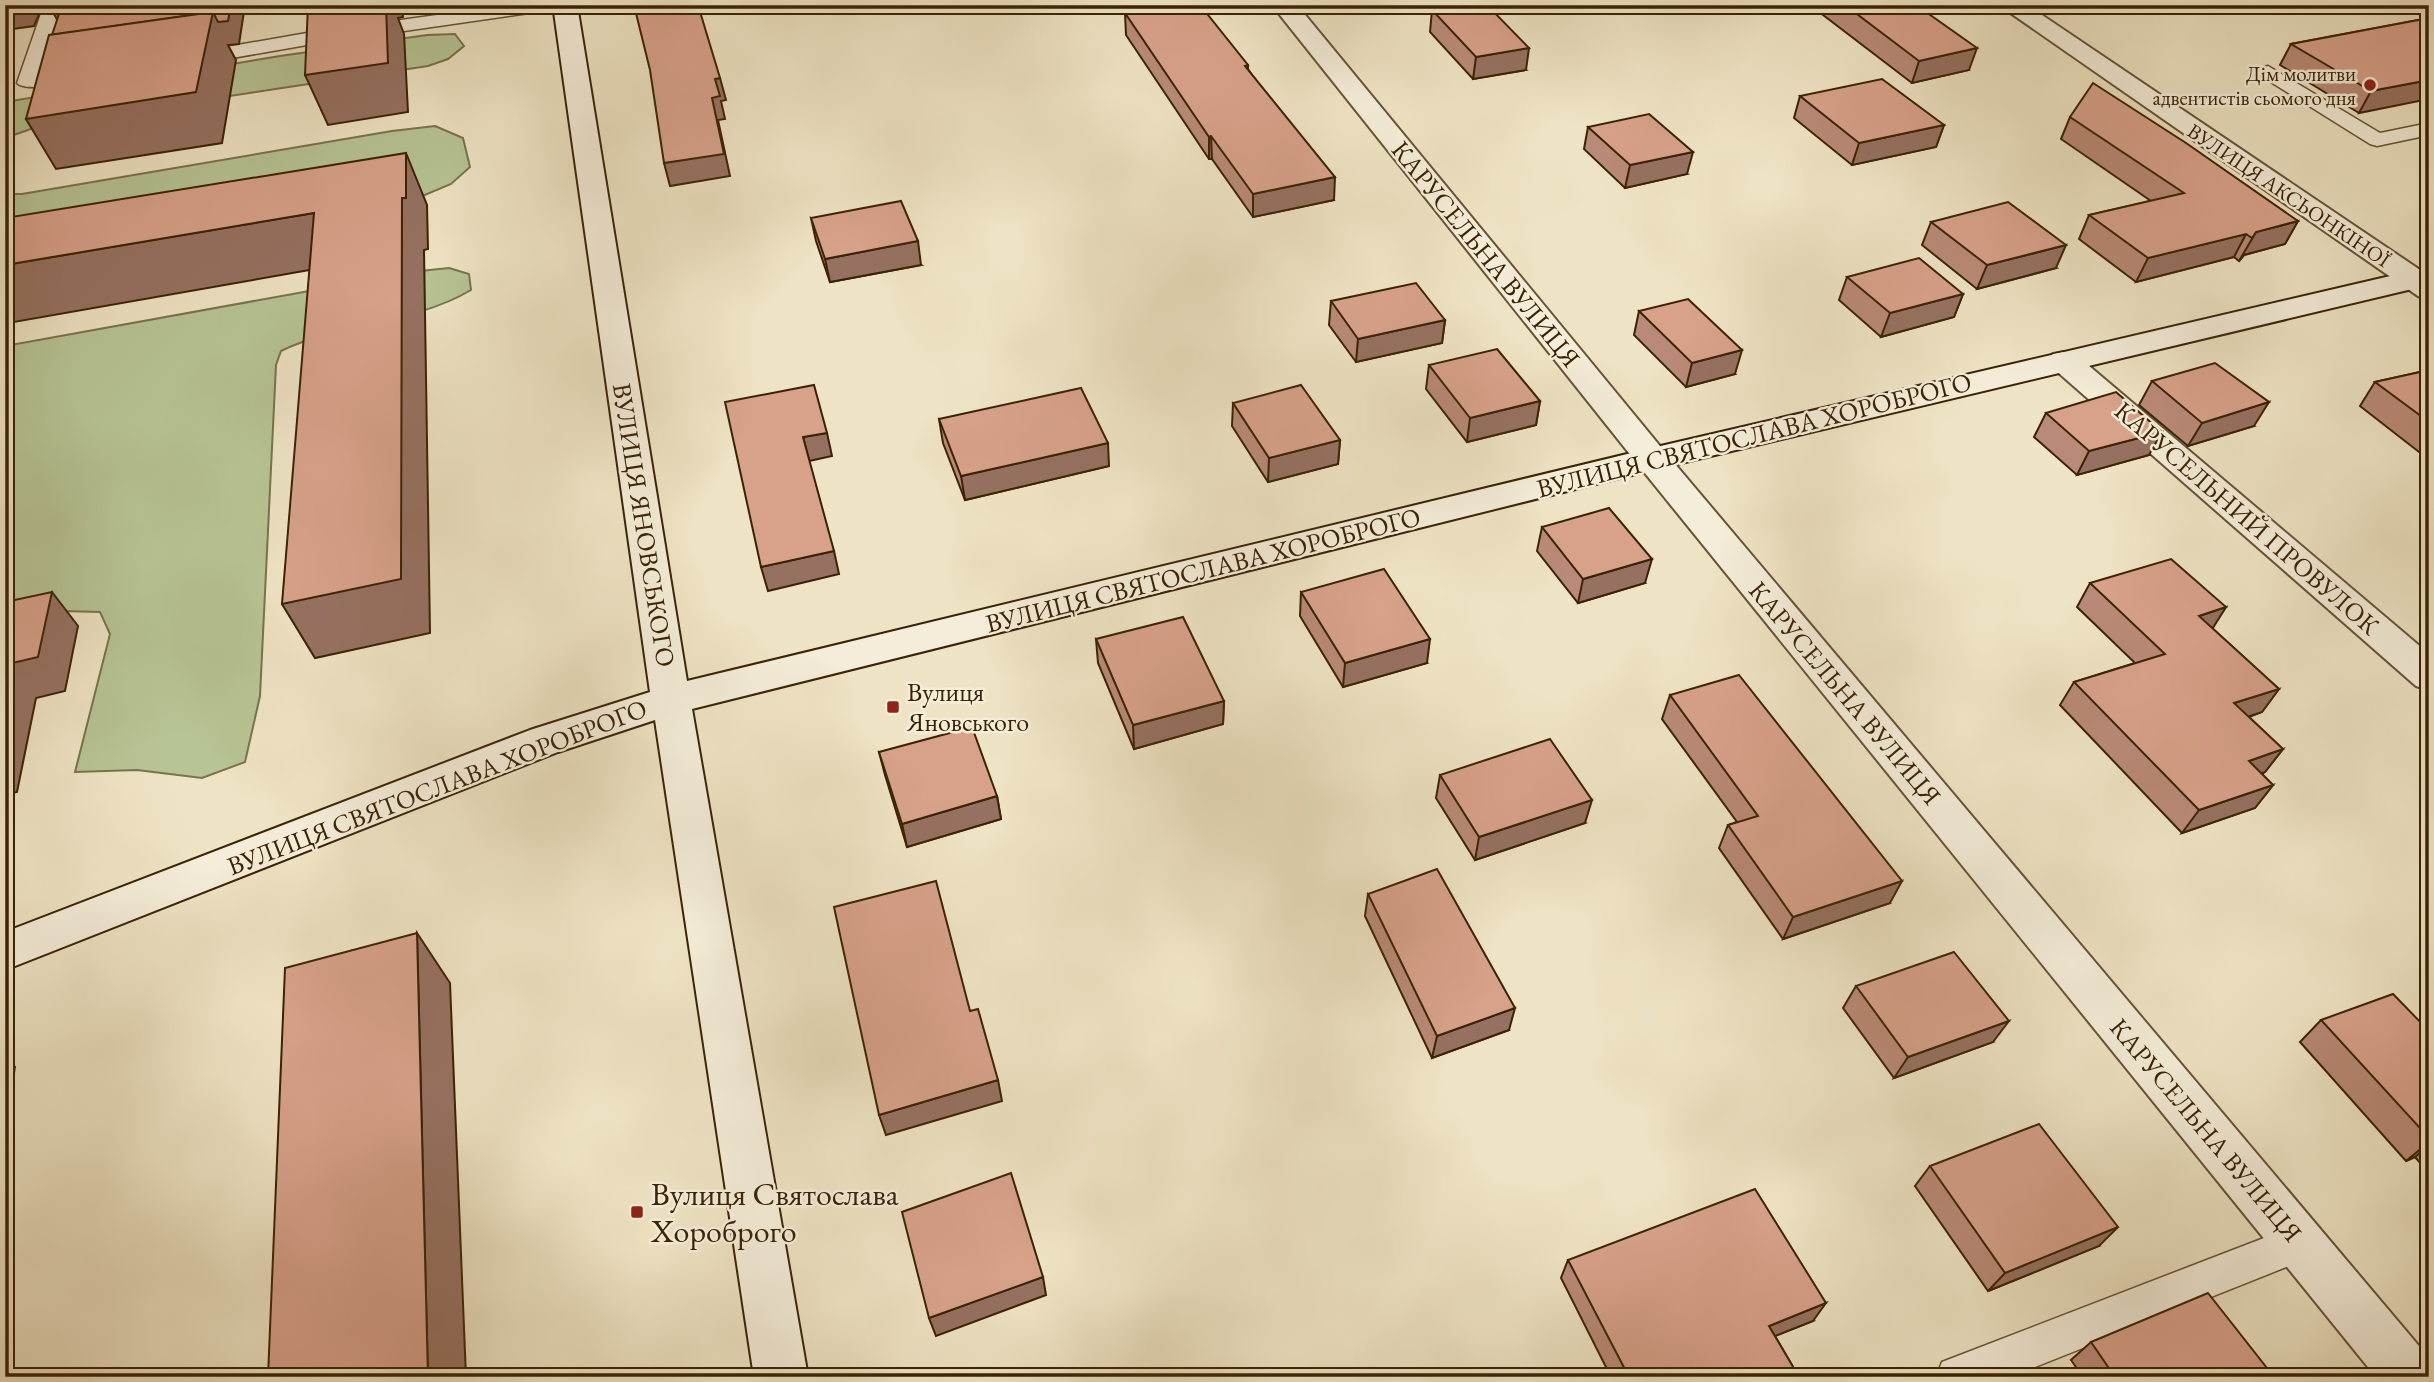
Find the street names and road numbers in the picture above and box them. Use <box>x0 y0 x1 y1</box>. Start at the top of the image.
street label: ВУЛИЦЯ АКСЬОНКІНОЇ <box>2182 117 2396 273</box>
street label: КАРУСЕЛЬНА ВУЛИЦЯ <box>1384 134 1588 374</box>
street label: ВУЛИЦЯ СВЯТОСЛАВА ХОРОБРОГО <box>1533 364 1975 506</box>
street label: ВУЛИЦЯ ЯНОВСЬКОГО <box>605 381 683 669</box>
street label: КАРУСЕЛЬНИЙ ПРОВУЛОК <box>2108 394 2387 643</box>
street label: ВУЛИЦЯ СВЯТОСЛАВА ХОРОБРОГО <box>982 499 1424 641</box>
street label: КАРУСЕЛЬНА ВУЛИЦЯ <box>1741 574 1949 812</box>
street label: ВУЛИЦЯ СВЯТОСЛАВА ХОРОБРОГО <box>222 691 652 883</box>
street label: КАРУСЕЛЬНА ВУЛИЦЯ <box>2102 1011 2310 1249</box>

